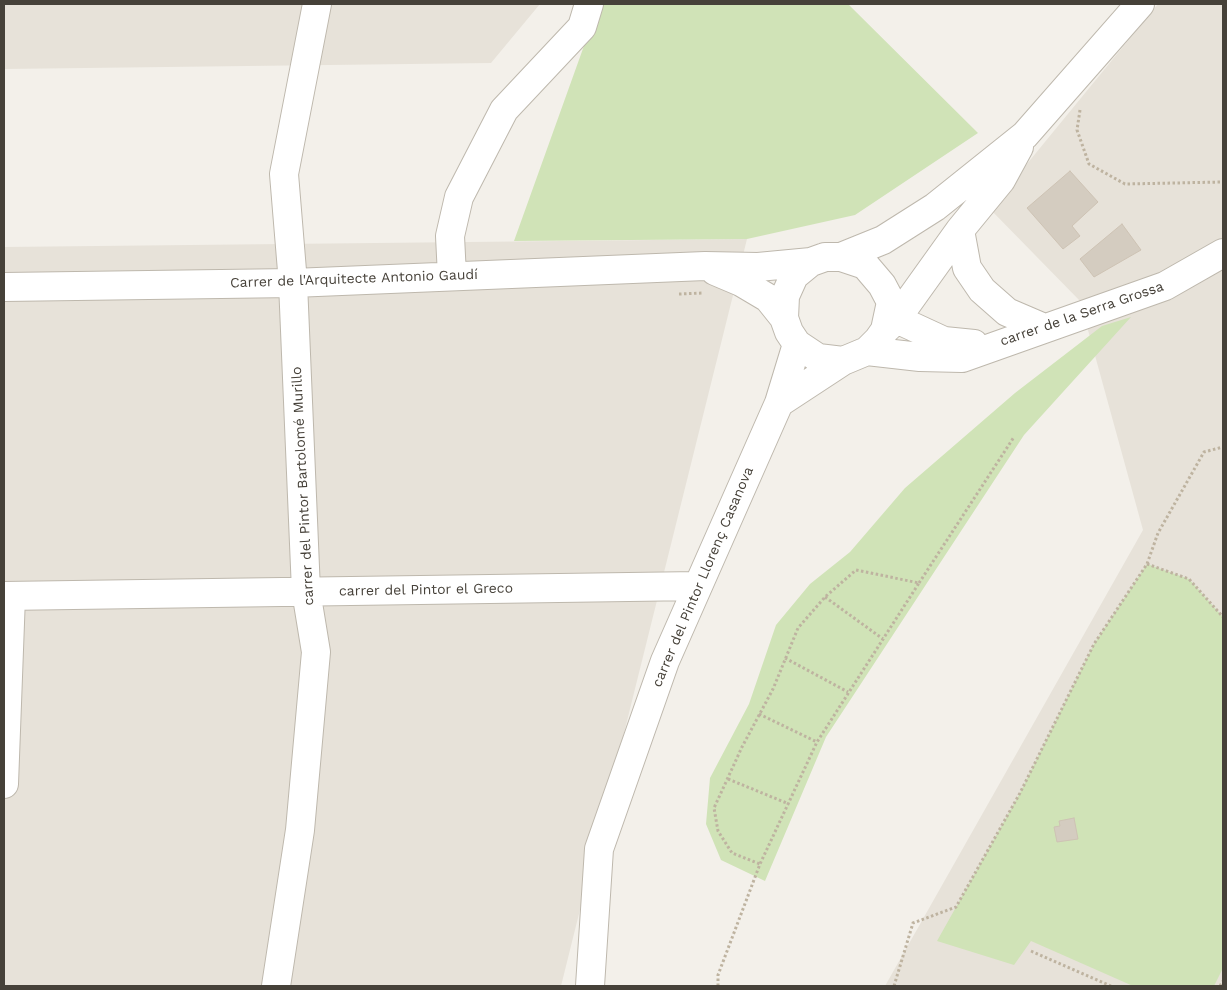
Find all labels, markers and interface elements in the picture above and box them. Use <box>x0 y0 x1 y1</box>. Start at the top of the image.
street label: Carrer de l'Arquitecte Antonio Gaudí <box>230 266 478 292</box>
street label: carrer de la Serra Grossa <box>998 278 1166 350</box>
street label: carrer del Pintor Bartolomé Murillo <box>288 366 318 606</box>
street label: carrer del Pintor Llorenç Casanova <box>649 464 757 690</box>
street label: carrer del Pintor el Greco <box>339 580 513 600</box>

